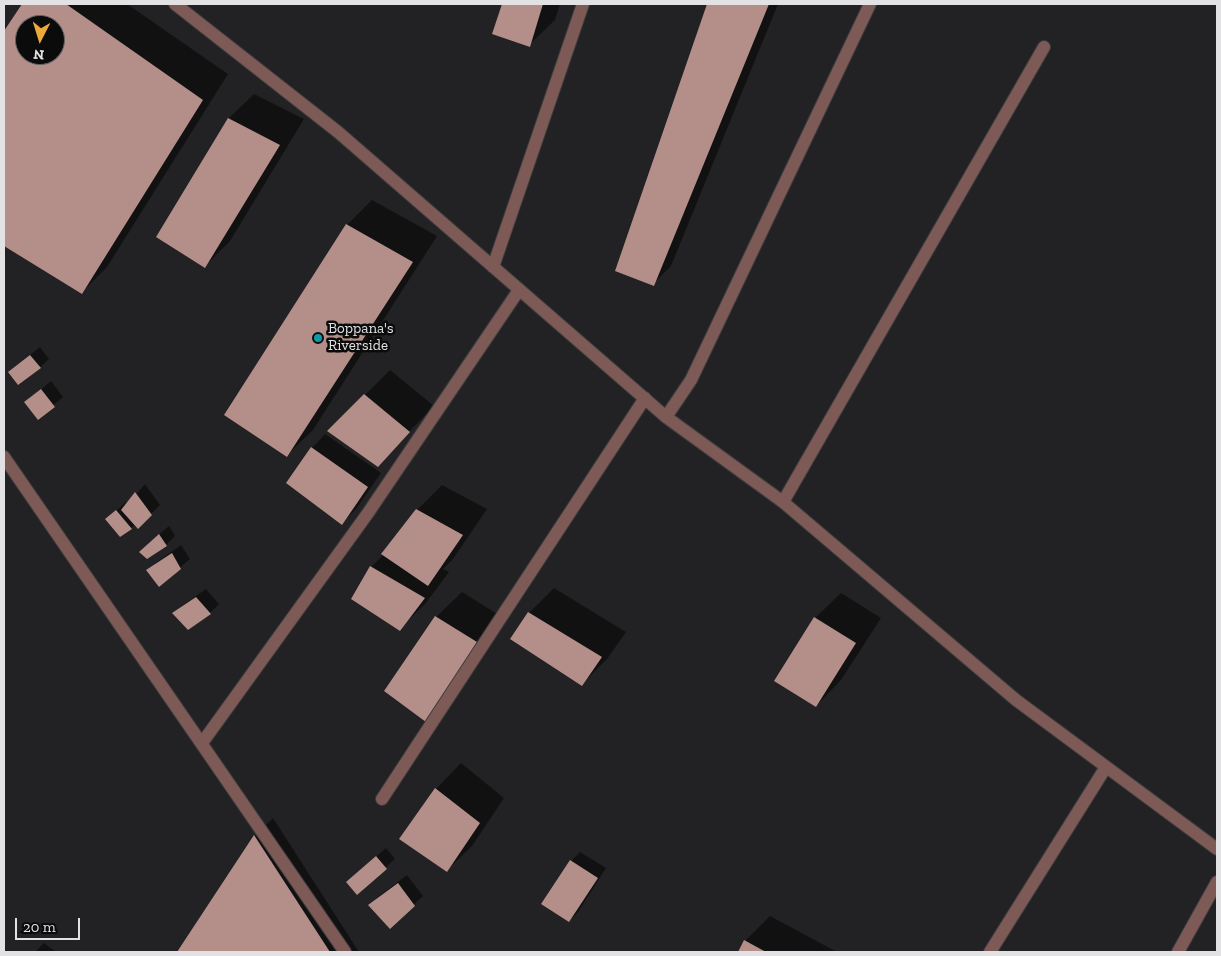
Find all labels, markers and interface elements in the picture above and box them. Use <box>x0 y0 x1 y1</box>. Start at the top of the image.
north arrow <box>15 15 65 65</box>
text: N <box>33 46 45 63</box>
place label: Boppana's Riverside <box>328 320 394 355</box>
marker: Boppana's Riverside <box>312 332 324 344</box>
scale bar <box>18 908 82 940</box>
text: 20 m <box>23 918 56 936</box>

